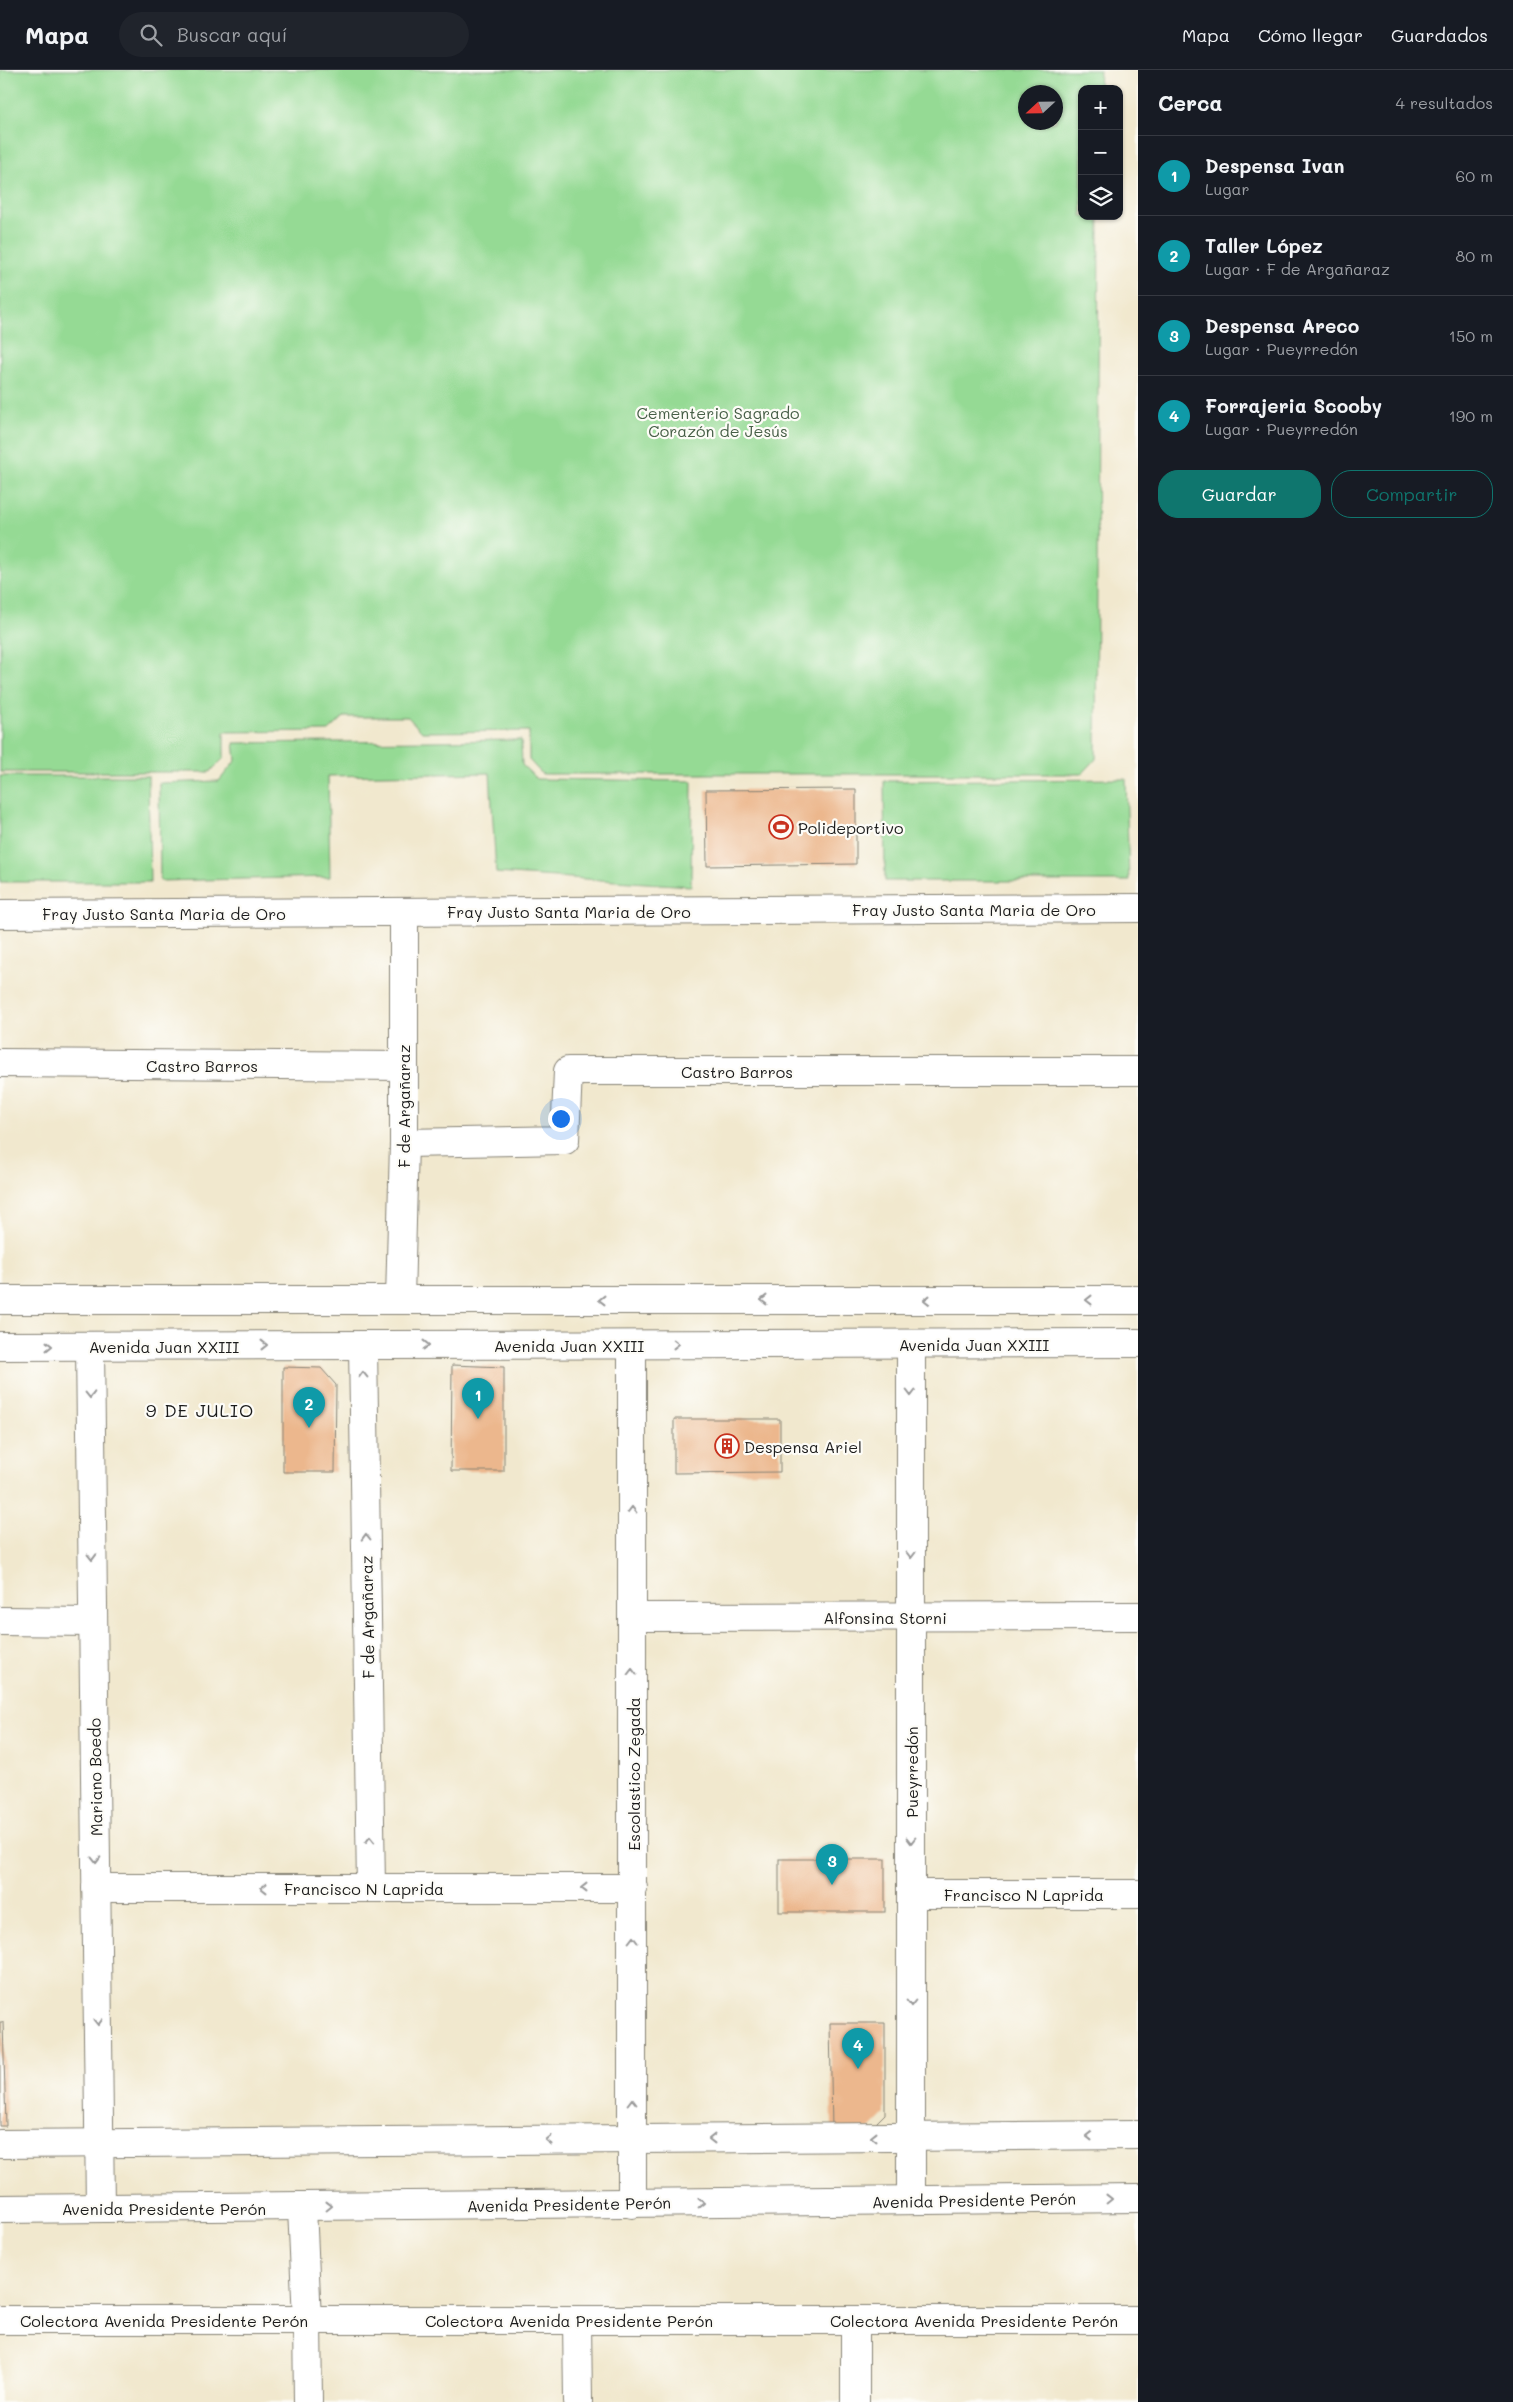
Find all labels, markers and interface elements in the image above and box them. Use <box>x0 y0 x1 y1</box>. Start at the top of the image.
search box <box>119 12 469 57</box>
text: Mapa <box>25 19 89 50</box>
icon: search <box>137 21 165 49</box>
text: Buscar aquí <box>177 22 287 47</box>
text: Mapa <box>1182 23 1230 47</box>
text: Cómo llegar <box>1258 23 1363 47</box>
text: Guardados <box>1391 23 1488 47</box>
north arrow <box>1018 85 1063 130</box>
map controls <box>1078 85 1123 220</box>
button: + <box>1078 85 1123 130</box>
text: Cerca <box>1158 89 1223 116</box>
text: 4 resultados <box>1396 92 1493 113</box>
button: − <box>1078 130 1123 175</box>
text: Despensa Ivan <box>1205 153 1344 178</box>
text: 1 <box>1170 165 1178 186</box>
text: 60 m <box>1456 165 1493 186</box>
button: layers <box>1078 175 1123 220</box>
text: Lugar <box>1205 178 1249 199</box>
text: Taller López <box>1205 233 1323 258</box>
text: 2 <box>1170 245 1178 266</box>
text: 80 m <box>1456 245 1493 266</box>
text: Lugar · F de Argañaraz <box>1205 258 1390 279</box>
text: Despensa Areco <box>1205 313 1359 338</box>
text: 3 <box>1169 325 1179 346</box>
text: 150 m <box>1449 325 1493 346</box>
text: Lugar · Pueyrredón <box>1205 338 1358 359</box>
text: Forrajeria Scooby <box>1205 393 1382 418</box>
park label: Cementerio Sagrado Corazón de Jesús <box>636 402 800 441</box>
text: 4 <box>1169 405 1179 426</box>
text: 190 m <box>1449 405 1493 426</box>
text: Lugar · Pueyrredón <box>1205 418 1358 439</box>
button: Guardar <box>1158 470 1321 518</box>
button: Compartir <box>1331 470 1493 518</box>
sports icon: Polideportivo <box>768 814 794 840</box>
place label: Polideportivo <box>798 817 904 838</box>
street label: Fray Justo Santa Maria de Oro <box>852 899 1096 920</box>
street label: Fray Justo Santa Maria de Oro <box>447 901 691 922</box>
street label: Fray Justo Santa Maria de Oro <box>42 903 286 924</box>
street label: F de Argañaraz <box>393 1044 414 1168</box>
street label: Castro Barros <box>146 1055 258 1076</box>
street label: Castro Barros <box>681 1061 793 1082</box>
your location <box>548 1106 574 1132</box>
one-way arrow <box>598 1295 606 1305</box>
one-way arrow <box>760 1295 768 1305</box>
one-way arrow <box>923 1295 930 1305</box>
one-way arrow <box>1085 1295 1093 1305</box>
street label: Avenida Juan XXIII <box>899 1334 1049 1355</box>
street label: Avenida Juan XXIII <box>494 1335 644 1356</box>
street label: Avenida Juan XXIII <box>89 1336 239 1357</box>
one-way arrow <box>672 1339 680 1350</box>
one-way arrow <box>260 1340 268 1350</box>
one-way arrow <box>422 1340 430 1350</box>
one-way arrow <box>45 1341 53 1351</box>
one-way arrow <box>358 1370 368 1378</box>
pin: 1 <box>462 1378 494 1419</box>
pin: 2 <box>293 1387 325 1428</box>
one-way arrow <box>906 1389 916 1397</box>
one-way arrow <box>85 1391 95 1399</box>
district label: 9 DE JULIO <box>146 1398 254 1422</box>
building icon: Despensa Ariel <box>714 1433 740 1459</box>
place label: Despensa Ariel <box>744 1436 862 1457</box>
one-way arrow <box>627 1506 637 1514</box>
one-way arrow <box>360 1533 371 1541</box>
one-way arrow <box>906 1552 916 1559</box>
one-way arrow <box>87 1554 97 1561</box>
street label: F de Argañaraz <box>355 1555 379 1679</box>
street label: Alfonsina Storni <box>823 1607 947 1628</box>
one-way arrow <box>627 1668 637 1676</box>
street label: Escolastico Zegada <box>623 1697 644 1851</box>
street label: Mariano Boedo <box>83 1718 107 1836</box>
street label: Pueyrredón <box>901 1726 922 1818</box>
one-way arrow <box>365 1835 375 1843</box>
one-way arrow <box>906 1836 916 1844</box>
pin: 3 <box>816 1844 848 1885</box>
one-way arrow <box>91 1856 101 1864</box>
street label: Francisco N Laprida <box>284 1878 444 1899</box>
one-way arrow <box>260 1883 268 1893</box>
one-way arrow <box>580 1883 588 1893</box>
street label: Francisco N Laprida <box>944 1884 1104 1905</box>
one-way arrow <box>628 1936 638 1944</box>
one-way arrow <box>906 1999 916 2007</box>
one-way arrow <box>93 2018 103 2026</box>
pin: 4 <box>842 2028 874 2069</box>
one-way arrow <box>627 2098 637 2106</box>
one-way arrow <box>1085 2131 1093 2141</box>
one-way arrow <box>870 2132 878 2143</box>
one-way arrow <box>708 2134 716 2144</box>
one-way arrow <box>545 2135 553 2145</box>
street label: Avenida Presidente Perón <box>872 2188 1076 2212</box>
street label: Avenida Presidente Perón <box>467 2192 671 2216</box>
one-way arrow <box>1105 2194 1113 2204</box>
street label: Avenida Presidente Perón <box>62 2198 266 2219</box>
one-way arrow <box>698 2198 705 2208</box>
one-way arrow <box>325 2201 333 2211</box>
street label: Colectora Avenida Presidente Perón <box>20 2310 308 2331</box>
street label: Colectora Avenida Presidente Perón <box>425 2310 713 2331</box>
street label: Colectora Avenida Presidente Perón <box>830 2310 1118 2331</box>

